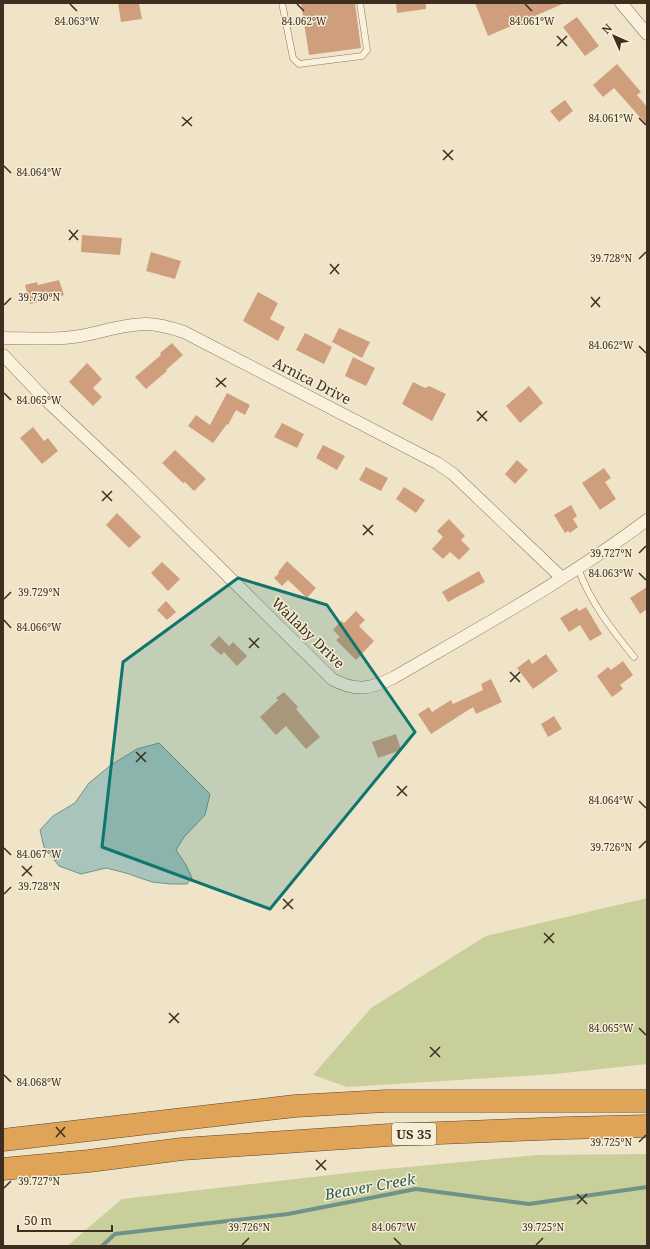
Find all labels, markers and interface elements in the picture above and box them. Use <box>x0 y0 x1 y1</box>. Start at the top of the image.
text: 84.063°W <box>55 14 100 28</box>
text: 84.062°W <box>282 14 327 28</box>
text: 84.061°W <box>510 14 555 28</box>
north arrow <box>594 16 634 56</box>
text: N <box>598 20 615 37</box>
text: 84.061°W <box>589 111 634 125</box>
text: 84.064°W <box>17 165 62 179</box>
text: 39.728°N <box>590 251 632 265</box>
text: 39.730°N <box>18 290 60 304</box>
text: 84.062°W <box>589 338 634 352</box>
street label: Arnica Drive <box>270 353 355 408</box>
text: 84.065°W <box>17 393 62 407</box>
text: 39.727°N <box>590 546 632 560</box>
text: 84.063°W <box>589 566 634 580</box>
text: 39.729°N <box>18 585 60 599</box>
street label: Wallaby Drive <box>268 593 349 672</box>
text: 84.066°W <box>17 620 62 634</box>
text: 84.064°W <box>589 793 634 807</box>
text: 39.726°N <box>590 840 632 854</box>
text: 84.067°W <box>17 847 62 861</box>
text: 39.728°N <box>18 879 60 893</box>
text: 84.065°W <box>589 1021 634 1035</box>
text: 84.068°W <box>17 1075 62 1089</box>
road number: US 35 <box>392 1123 436 1145</box>
text: 39.725°N <box>590 1135 632 1149</box>
water label: Beaver Creek <box>322 1168 417 1204</box>
text: 39.727°N <box>18 1174 60 1188</box>
scale bar <box>18 1207 112 1233</box>
text: 50 m <box>24 1212 52 1229</box>
text: 39.726°N <box>228 1220 270 1234</box>
text: 84.067°W <box>372 1220 417 1234</box>
text: 39.725°N <box>522 1220 564 1234</box>

